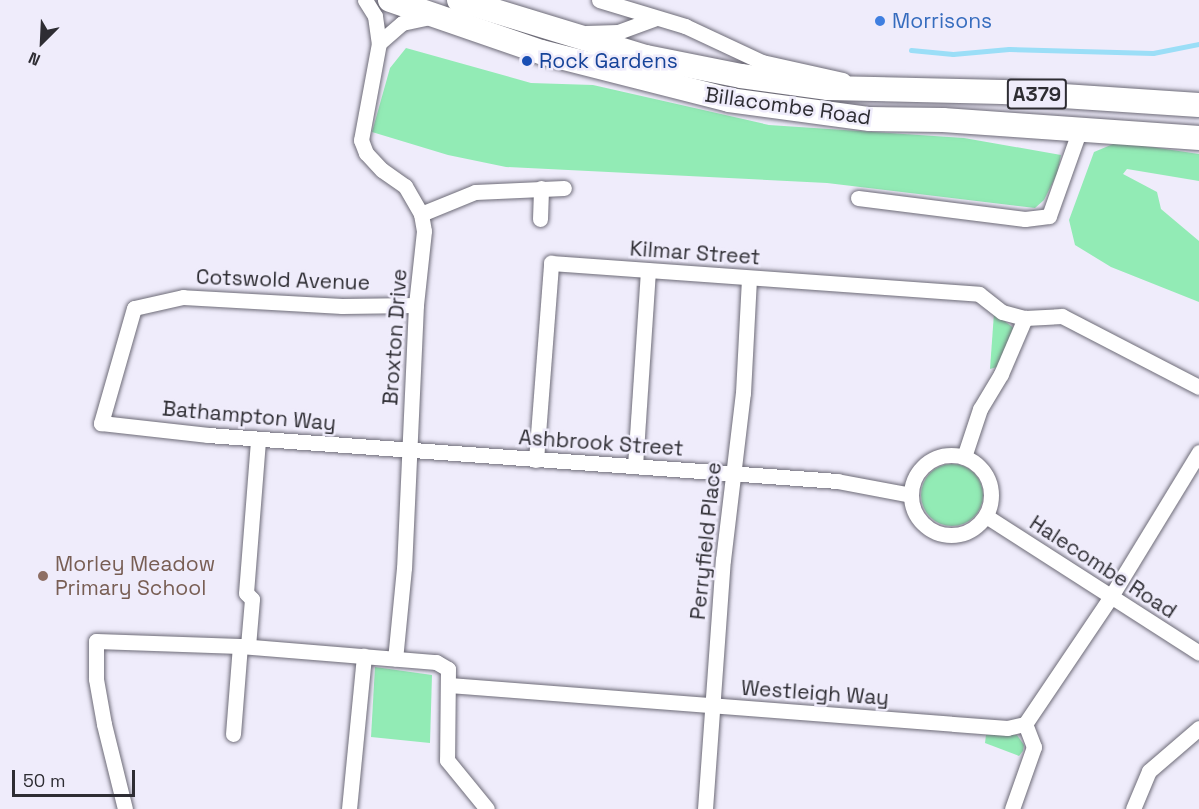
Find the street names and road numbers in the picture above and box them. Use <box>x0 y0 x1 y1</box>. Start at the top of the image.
road number: A379 <box>1006 77 1068 111</box>
street label: Billacombe Road <box>703 82 873 130</box>
street label: Kilmar Street <box>629 236 761 270</box>
street label: Cotswold Avenue <box>195 264 371 296</box>
street label: Broxton Drive <box>378 268 412 406</box>
street label: Bathampton Way <box>161 396 337 436</box>
street label: Ashbrook Street <box>518 425 684 461</box>
street label: Perryfield Place <box>685 461 727 621</box>
street label: Halecombe Road <box>1025 510 1181 624</box>
street label: Westleigh Way <box>740 675 890 711</box>

